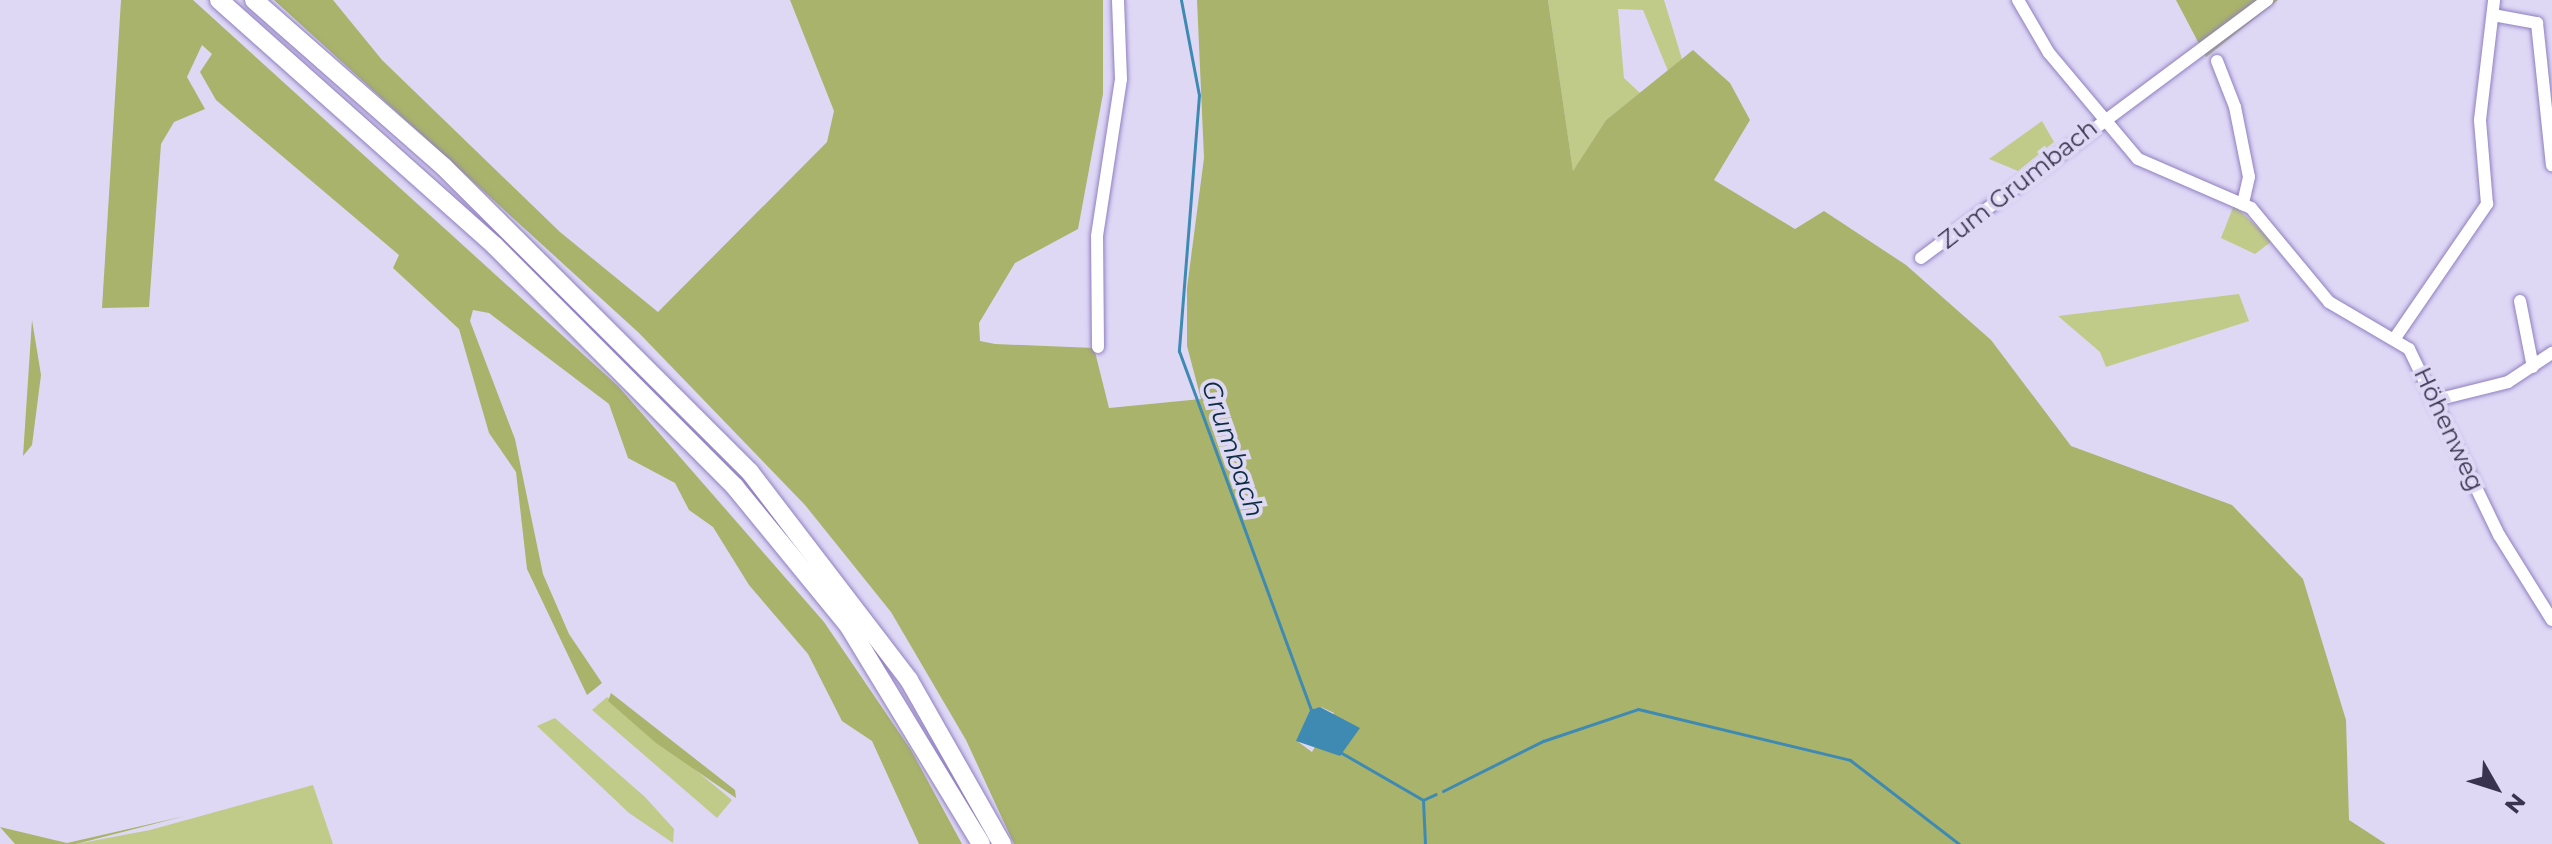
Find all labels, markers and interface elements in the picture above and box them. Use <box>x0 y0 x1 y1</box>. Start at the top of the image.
street label: Zum Grumbach <box>1933 113 2103 255</box>
street label: Höhenweg <box>2408 363 2490 495</box>
water label: Grumbach <box>1194 376 1270 522</box>
north arrow <box>2456 748 2536 828</box>
text: N <box>2499 788 2531 819</box>

